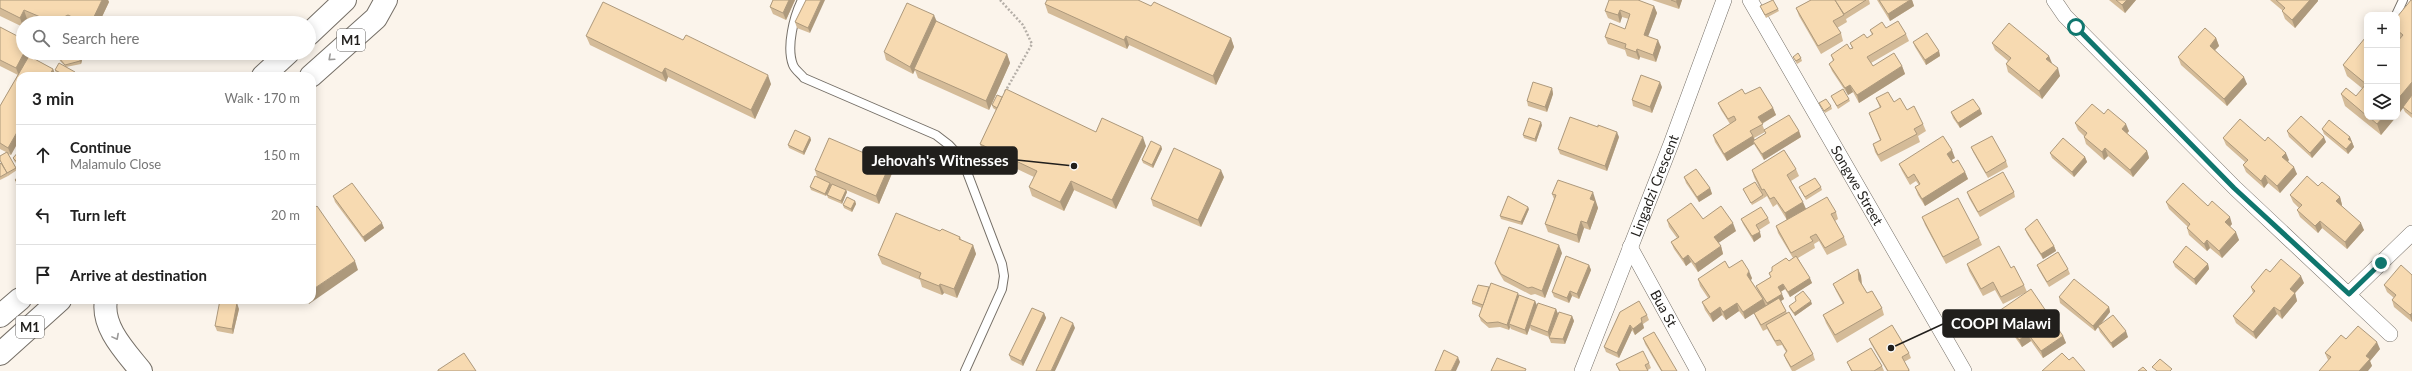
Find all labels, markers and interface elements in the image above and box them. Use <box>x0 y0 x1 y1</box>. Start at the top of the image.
map controls <box>2364 12 2400 120</box>
button: + <box>2364 12 2400 48</box>
search box <box>16 16 316 60</box>
route start <box>2067 18 2085 36</box>
icon: search <box>30 27 52 49</box>
text: Search here <box>62 29 139 47</box>
road number: M1 <box>337 29 365 51</box>
button: − <box>2364 48 2400 84</box>
one-way arrow <box>328 54 335 61</box>
button: layers <box>2364 84 2400 120</box>
text: 3 min <box>32 88 74 109</box>
text: Walk · 170 m <box>224 90 300 106</box>
street label: Lingadzi Crescent <box>1627 132 1682 239</box>
text: Continue <box>70 138 131 156</box>
street label: Songwe Street <box>1828 142 1887 228</box>
icon: ahead <box>32 144 54 166</box>
text: 150 m <box>263 147 300 163</box>
callout: Jehovah's Witnesses <box>863 147 1017 174</box>
text: Jehovah's Witnesses <box>871 151 1009 169</box>
text: Malamulo Close <box>70 156 161 172</box>
icon: left <box>32 204 54 226</box>
text: Turn left <box>70 206 126 224</box>
text: 20 m <box>271 207 300 223</box>
route end <box>2372 254 2390 272</box>
icon: arrive <box>32 264 54 286</box>
text: Arrive at destination <box>70 266 207 284</box>
street label: Bua St <box>1647 287 1681 330</box>
callout: COOPI Malawi <box>1943 310 2059 337</box>
text: COOPI Malawi <box>1951 314 2051 332</box>
road number: M1 <box>16 316 44 338</box>
one-way arrow <box>111 333 119 340</box>

